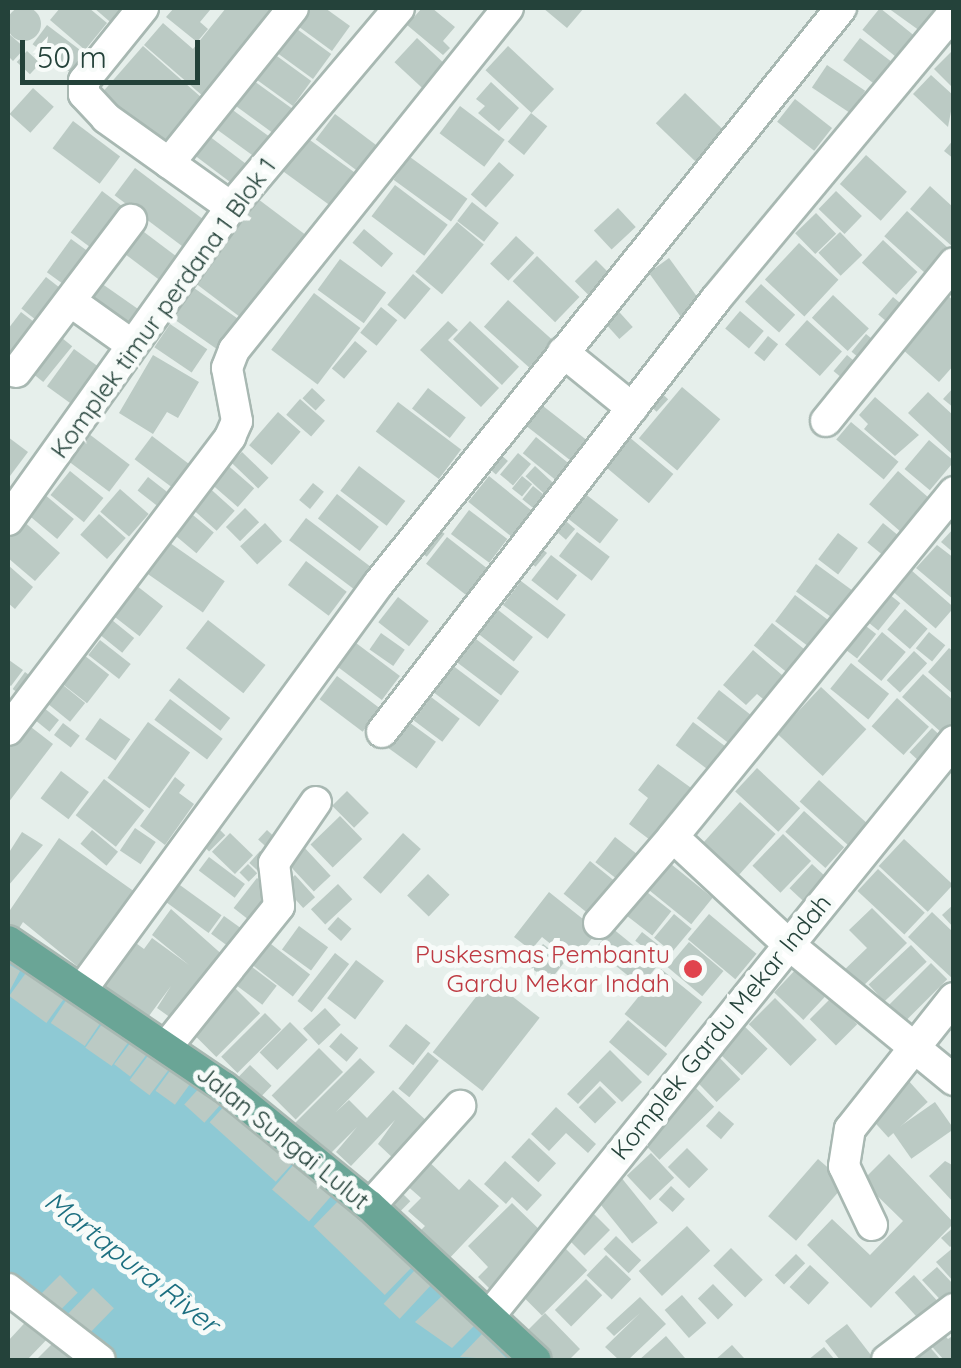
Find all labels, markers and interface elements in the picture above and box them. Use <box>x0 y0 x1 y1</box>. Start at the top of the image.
scale bar <box>25 20 205 82</box>
text: 50 m <box>37 38 107 76</box>
street label: Komplek timur perdana 1 Blok 1 <box>44 152 282 464</box>
street label: Komplek Gardu Mekar Indah <box>605 888 837 1166</box>
place label: Puskesmas Pembantu Gardu Mekar Indah <box>415 940 670 999</box>
marker: Puskesmas Pembantu Gardu Mekar Indah <box>680 956 706 982</box>
street label: Jalan Sungai Lulut <box>191 1058 375 1216</box>
water label: Martapura River <box>38 1184 226 1340</box>

